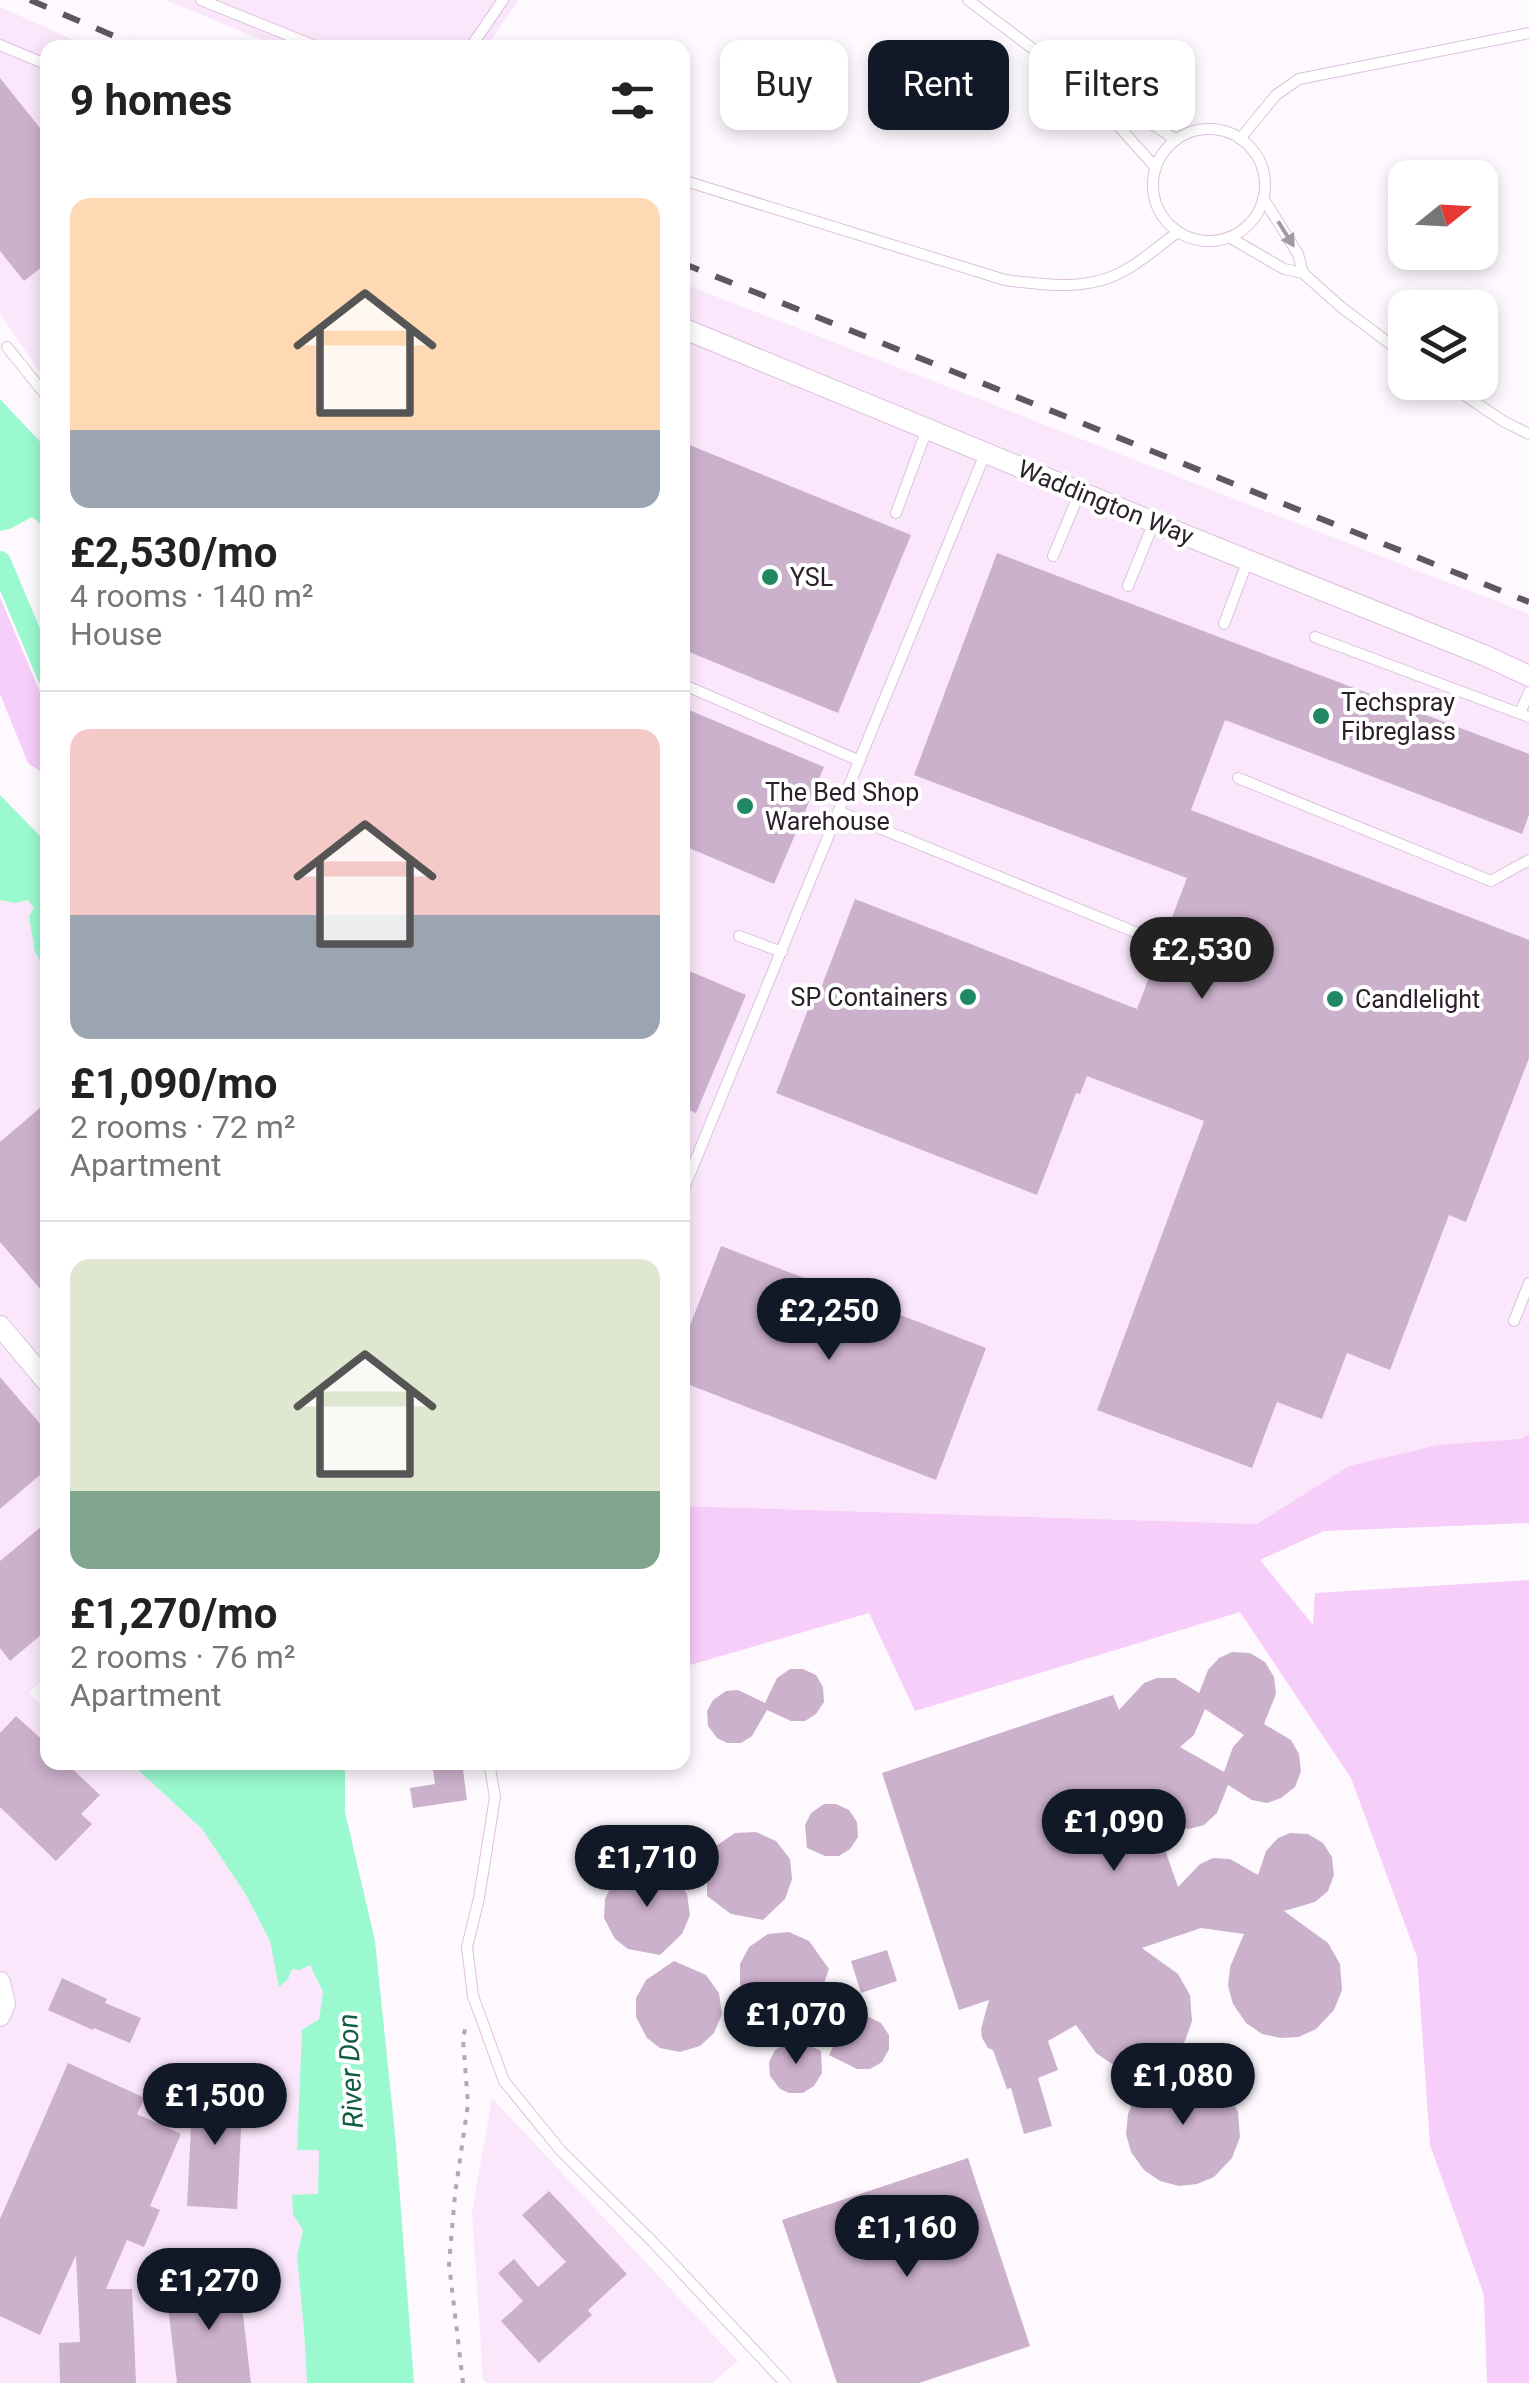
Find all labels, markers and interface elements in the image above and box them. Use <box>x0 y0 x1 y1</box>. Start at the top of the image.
chip: Buy <box>720 40 848 130</box>
chip: Rent <box>868 40 1009 130</box>
chip: Filters <box>1029 40 1195 130</box>
icon: filters <box>605 73 660 128</box>
text: 9 homes <box>70 76 232 125</box>
north arrow <box>1388 160 1498 270</box>
map controls <box>1388 160 1498 400</box>
one-way arrow <box>1276 220 1294 248</box>
icon: home <box>275 263 455 443</box>
button: layers <box>1388 290 1498 400</box>
street label: Waddington Way <box>1014 454 1198 551</box>
text: £2,530/mo <box>70 528 277 577</box>
place label: YSL <box>790 563 833 592</box>
marker: YSL <box>759 566 781 588</box>
text: 4 rooms · 140 m² <box>70 577 313 615</box>
text: House <box>70 615 162 653</box>
place label: Techspray Fibreglass <box>1341 688 1456 746</box>
marker: Techspray Fibreglass <box>1310 705 1332 727</box>
place label: The Bed Shop Warehouse <box>765 778 919 836</box>
icon: home <box>275 794 455 974</box>
marker: The Bed Shop Warehouse <box>734 795 756 817</box>
pin: £2,530 <box>1121 917 1283 1002</box>
text: £2,530 <box>1152 930 1252 968</box>
place label: SP Containers <box>791 983 948 1012</box>
place label: Candlelight <box>1355 985 1480 1014</box>
marker: SP Containers <box>957 986 979 1008</box>
marker: Candlelight <box>1324 988 1346 1010</box>
text: £1,090/mo <box>70 1059 277 1108</box>
text: 2 rooms · 72 m² <box>70 1108 295 1146</box>
text: Apartment <box>70 1146 222 1184</box>
pin: £2,250 <box>748 1278 910 1363</box>
text: £2,250 <box>779 1291 879 1329</box>
icon: home <box>275 1324 455 1504</box>
text: £1,270/mo <box>70 1589 277 1638</box>
text: 2 rooms · 76 m² <box>70 1638 295 1676</box>
text: Apartment <box>70 1676 222 1714</box>
pin: £1,090 <box>1033 1789 1195 1874</box>
text: £1,090 <box>1064 1802 1164 1840</box>
pin: £1,710 <box>566 1825 728 1910</box>
text: £1,710 <box>597 1838 697 1876</box>
pin: £1,070 <box>715 1982 877 2067</box>
text: £1,070 <box>746 1995 846 2033</box>
water label: River Don <box>331 2013 370 2129</box>
pin: £1,080 <box>1102 2043 1264 2128</box>
text: £1,080 <box>1133 2056 1233 2094</box>
pin: £1,500 <box>134 2063 296 2148</box>
text: £1,500 <box>165 2076 265 2114</box>
pin: £1,160 <box>826 2195 988 2280</box>
text: £1,160 <box>857 2208 957 2246</box>
pin: £1,270 <box>128 2248 290 2333</box>
text: £1,270 <box>159 2261 259 2299</box>

